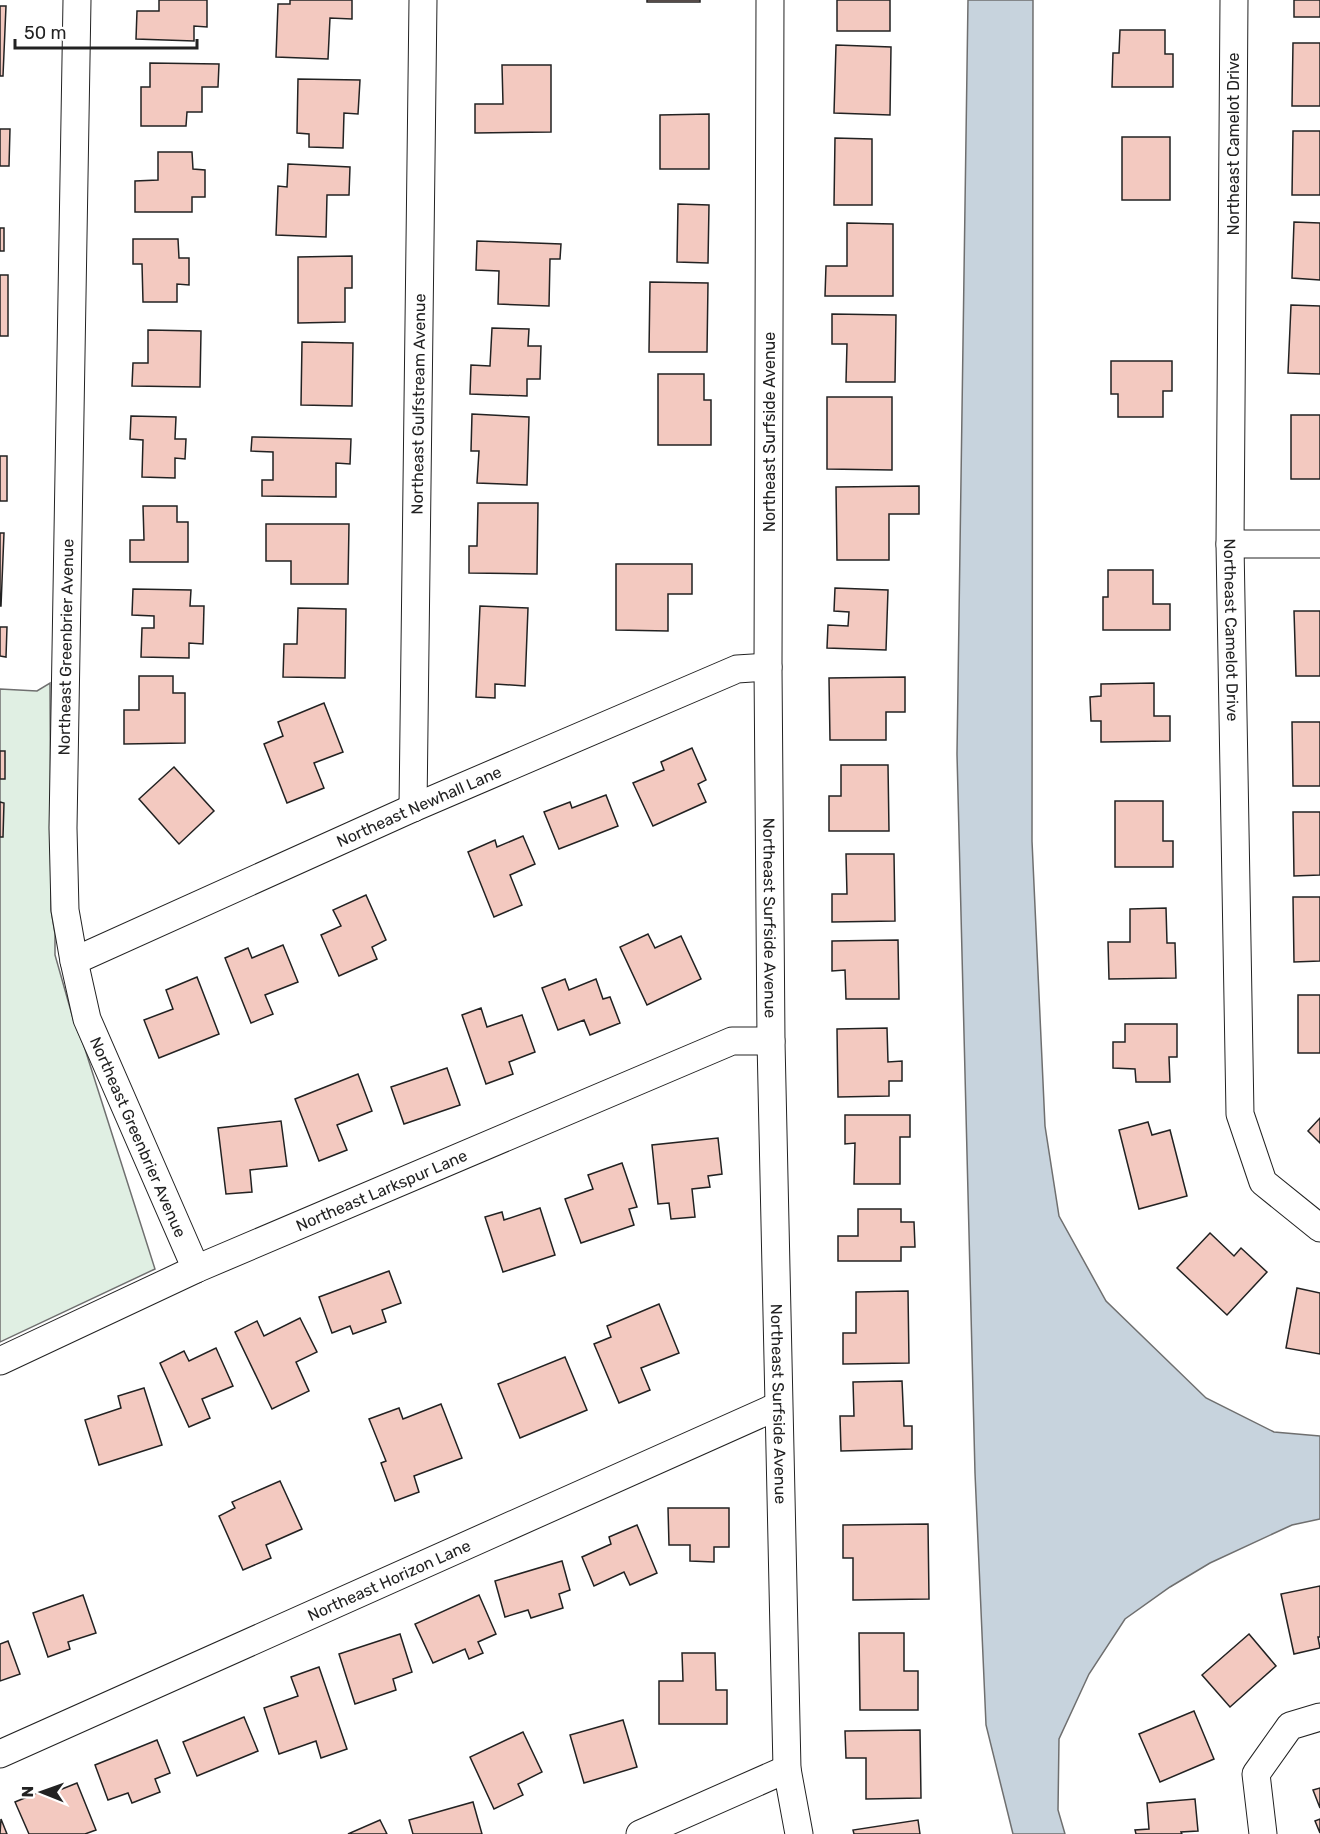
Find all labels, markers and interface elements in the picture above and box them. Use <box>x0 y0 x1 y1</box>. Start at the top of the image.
scale bar <box>15 12 196 50</box>
text: 50 m <box>24 22 67 44</box>
street label: Northeast Camelot Drive <box>1224 53 1243 235</box>
street label: Northeast Gulfstream Avenue <box>407 293 429 515</box>
street label: Northeast Surfside Avenue <box>760 332 779 532</box>
street label: Northeast Camelot Drive <box>1220 538 1243 722</box>
street label: Northeast Greenbrier Avenue <box>55 539 77 755</box>
street label: Northeast Newhall Lane <box>333 762 504 851</box>
street label: Northeast Surfside Avenue <box>760 818 780 1018</box>
street label: Northeast Greenbrier Avenue <box>86 1034 190 1240</box>
street label: Northeast Larkspur Lane <box>293 1145 470 1235</box>
street label: Northeast Surfside Avenue <box>767 1303 791 1504</box>
street label: Northeast Horizon Lane <box>304 1535 473 1625</box>
north arrow <box>12 1762 72 1822</box>
text: N <box>18 1786 37 1798</box>

